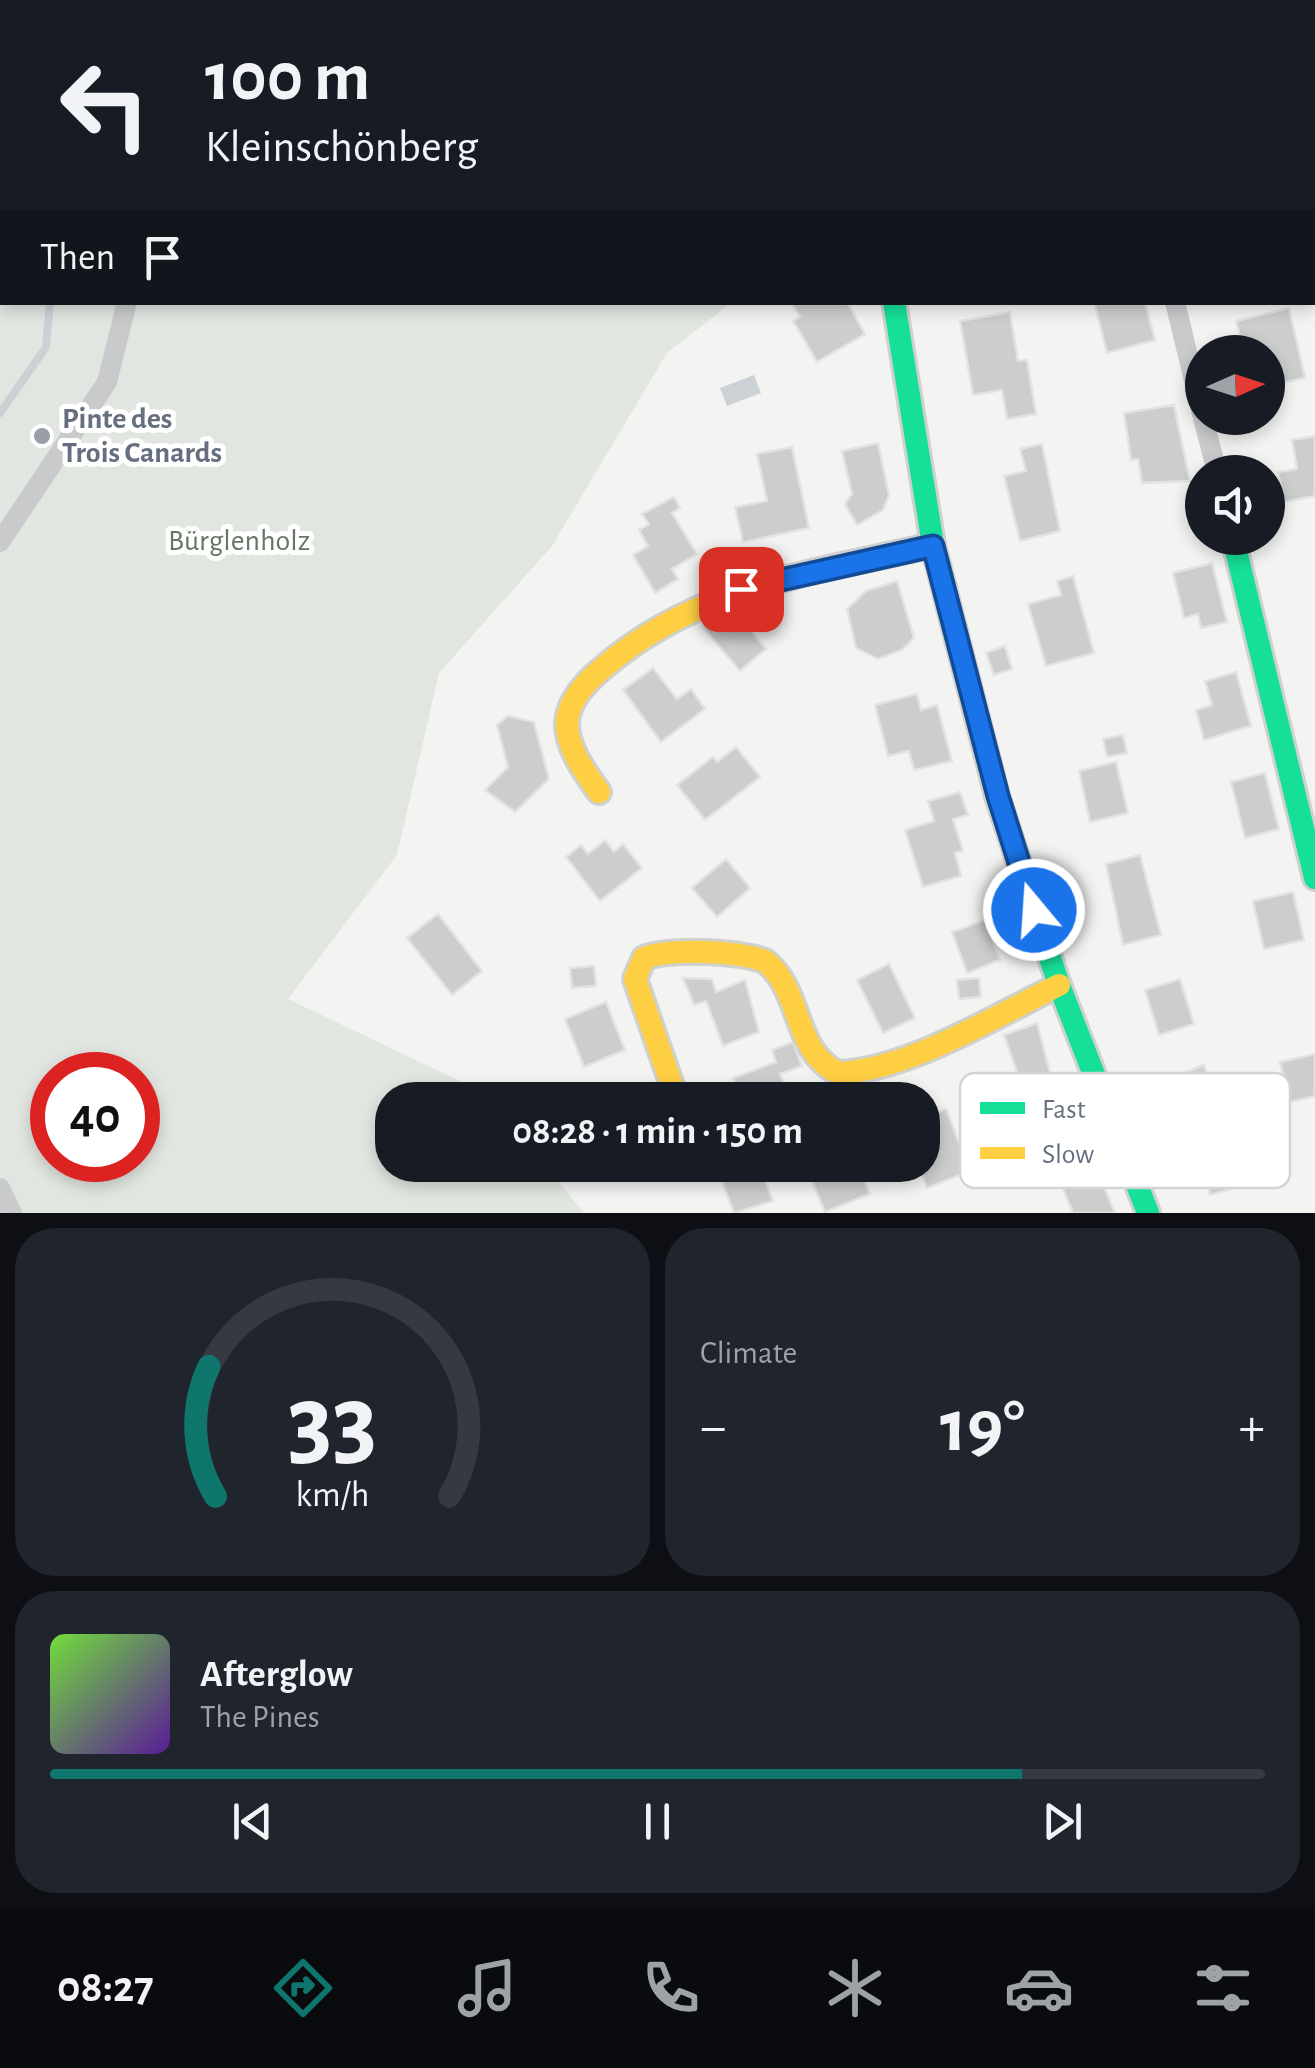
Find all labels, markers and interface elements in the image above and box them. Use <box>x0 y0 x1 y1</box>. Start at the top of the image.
icon: left <box>40 40 170 170</box>
text: 100 m <box>205 43 370 113</box>
text: Kleinschönberg <box>205 125 478 170</box>
icon: arrive <box>135 230 190 285</box>
text: Then <box>40 239 115 277</box>
north arrow <box>1185 335 1285 435</box>
map controls <box>1185 335 1285 555</box>
place label: Pinte des Trois Canards <box>62 404 222 468</box>
marker: Pinte des Trois Canards <box>31 425 53 447</box>
button: sound <box>1185 455 1285 555</box>
park label: Bürglenholz <box>168 526 310 556</box>
pin <box>699 547 784 632</box>
icon: arrive <box>714 562 769 617</box>
position arrow <box>982 858 1086 962</box>
speed limit sign: 40 <box>30 1052 160 1182</box>
legend <box>960 1073 1290 1188</box>
text: Fast <box>1042 1096 1086 1124</box>
text: 08:28 · 1 min · 150 m <box>512 1113 803 1151</box>
text: Slow <box>1042 1141 1094 1169</box>
text: Climate <box>700 1337 797 1369</box>
text: 33 <box>288 1371 377 1475</box>
text: 19° <box>940 1390 1025 1465</box>
text: − <box>700 1400 726 1455</box>
text: + <box>1239 1400 1265 1455</box>
text: km/h <box>296 1477 369 1513</box>
text: Afterglow <box>200 1656 353 1694</box>
text: The Pines <box>200 1701 320 1733</box>
icon: previous <box>225 1794 280 1849</box>
icon: pause <box>630 1794 685 1849</box>
icon: next <box>1035 1794 1090 1849</box>
icon: directions <box>268 1953 338 2023</box>
icon: music <box>452 1953 522 2023</box>
icon: phone <box>636 1953 706 2023</box>
icon: climate <box>820 1953 890 2023</box>
icon: car <box>1004 1953 1074 2023</box>
icon: filters <box>1188 1953 1258 2023</box>
text: 08:27 <box>57 1965 154 2010</box>

